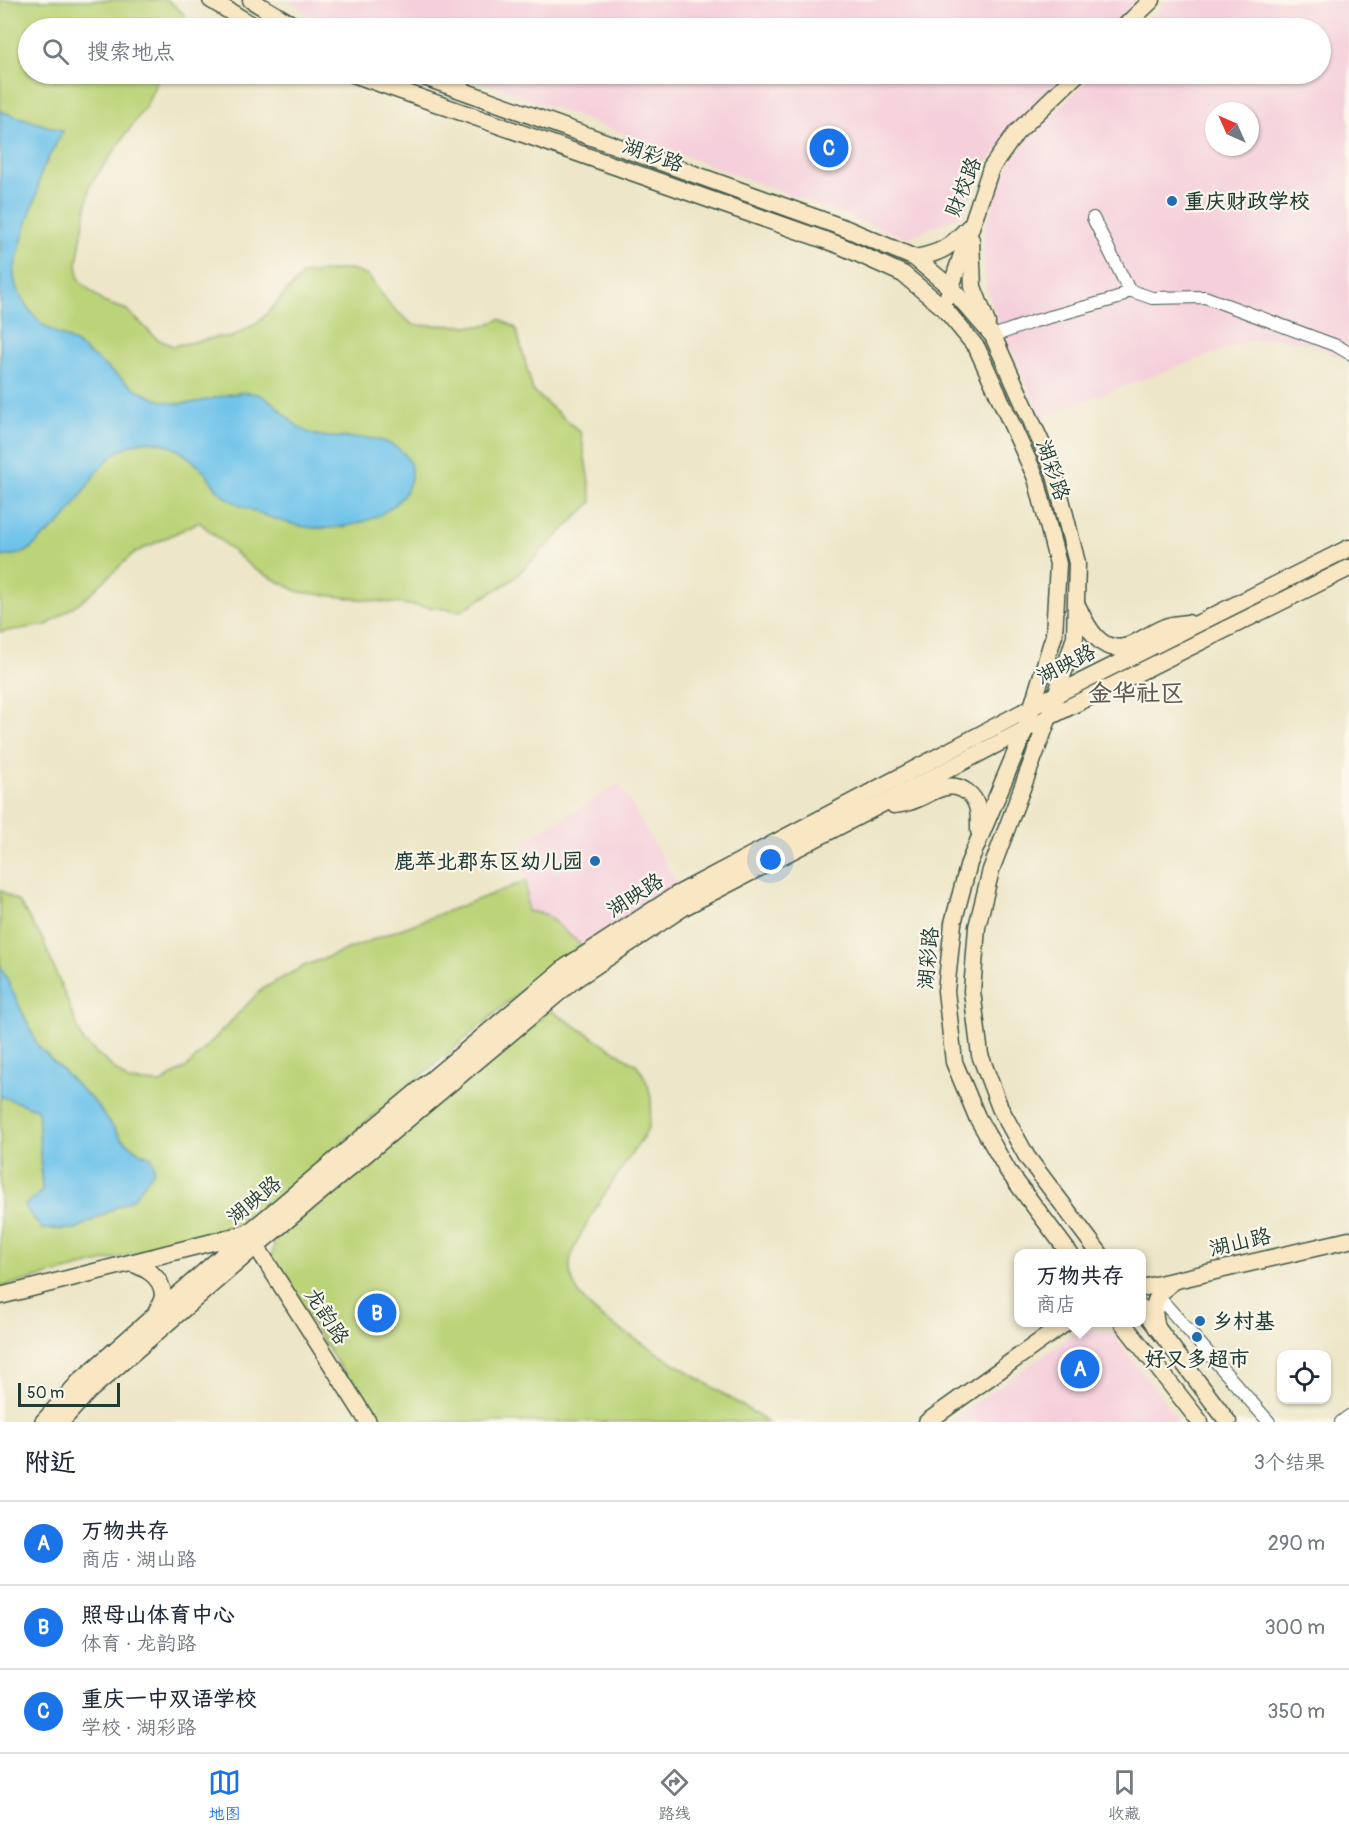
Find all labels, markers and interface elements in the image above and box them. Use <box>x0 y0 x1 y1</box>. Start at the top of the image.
search box <box>18 18 1331 84</box>
icon: search <box>39 35 72 68</box>
text: 搜索地点 <box>87 38 175 66</box>
north arrow <box>1205 102 1259 156</box>
pin: C <box>810 126 848 170</box>
street label: 湖彩路 <box>619 132 687 178</box>
street label: 财校路 <box>939 153 988 221</box>
place label: 重庆财政学校 <box>1184 188 1310 215</box>
marker: 重庆财政学校 <box>1165 194 1179 208</box>
street label: 湖彩路 <box>1030 436 1076 504</box>
street label: 湖映路 <box>1032 638 1100 691</box>
district label: 金华社区 <box>1088 679 1184 708</box>
your location <box>756 845 785 874</box>
place label: 鹿苹北郡东区幼儿园 <box>394 848 583 875</box>
marker: 鹿苹北郡东区幼儿园 <box>588 854 602 868</box>
street label: 湖映路 <box>602 867 669 924</box>
street label: 湖彩路 <box>912 925 945 991</box>
street label: 湖映路 <box>222 1170 287 1231</box>
street label: 湖山路 <box>1206 1222 1274 1263</box>
popup <box>1014 1249 1146 1327</box>
text: 万物共存 <box>1036 1262 1124 1290</box>
street label: 龙韵路 <box>298 1283 355 1350</box>
pin: B <box>358 1290 397 1336</box>
text: 商店 <box>1036 1292 1076 1317</box>
place label: 乡村基 <box>1212 1308 1275 1335</box>
marker: 乡村基 <box>1193 1314 1207 1328</box>
marker: 好又多超市 <box>1190 1330 1204 1344</box>
pin: A <box>1060 1346 1100 1392</box>
place label: 好又多超市 <box>1145 1346 1250 1373</box>
map controls <box>1277 1350 1331 1404</box>
button: locate <box>1277 1350 1331 1404</box>
scale bar <box>18 1380 120 1408</box>
text: 50 m <box>27 1383 64 1403</box>
text: 附近 <box>24 1447 76 1479</box>
text: 3个结果 <box>1254 1450 1325 1475</box>
text: 万物共存 <box>81 1517 169 1545</box>
text: A <box>37 1531 50 1556</box>
text: 290 m <box>1268 1531 1325 1556</box>
text: 商店 · 湖山路 <box>81 1547 196 1572</box>
text: 照母山体育中心 <box>81 1601 235 1629</box>
text: B <box>38 1615 49 1640</box>
text: 300 m <box>1264 1615 1325 1640</box>
text: 体育 · 龙韵路 <box>81 1631 196 1656</box>
text: 重庆一中双语学校 <box>81 1685 257 1713</box>
text: C <box>37 1699 50 1724</box>
text: 350 m <box>1267 1699 1325 1724</box>
text: 学校 · 湖彩路 <box>81 1715 196 1740</box>
tab: 地图 <box>208 1766 241 1824</box>
tab: 路线 <box>658 1766 691 1824</box>
tab: 收藏 <box>1108 1766 1141 1824</box>

